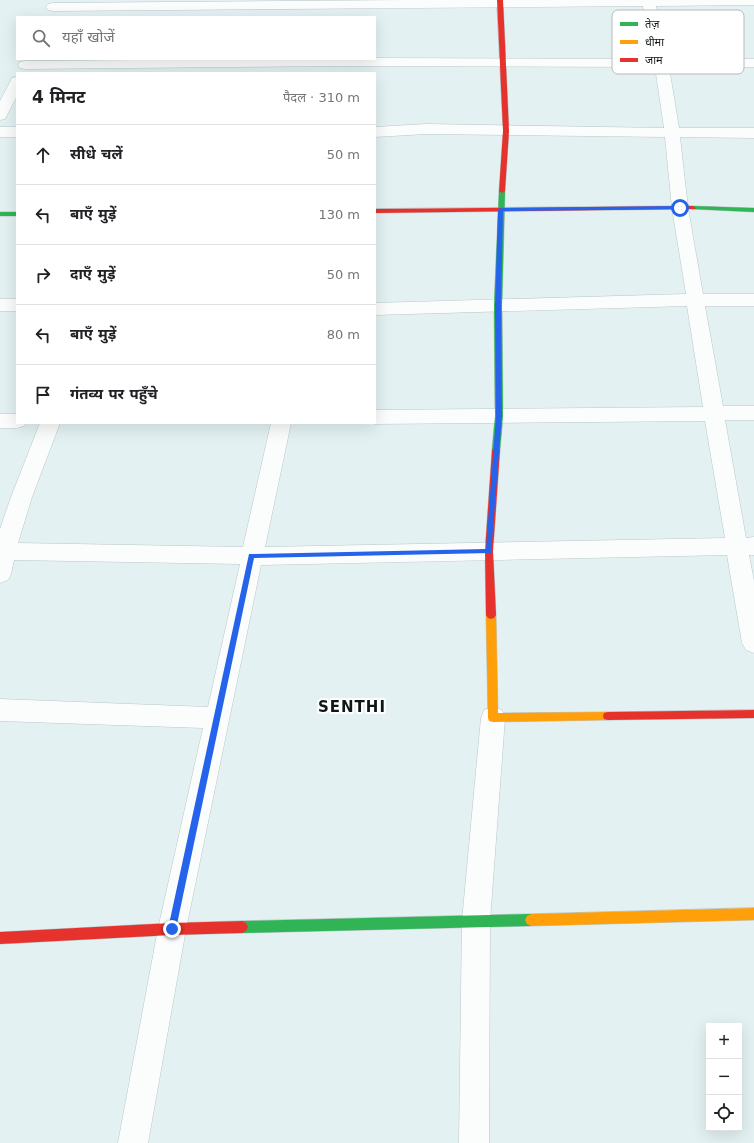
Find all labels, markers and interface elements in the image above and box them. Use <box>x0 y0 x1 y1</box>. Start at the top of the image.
legend <box>612 10 744 74</box>
search box <box>16 16 376 60</box>
text: तेज़ <box>645 18 660 31</box>
icon: search <box>30 27 52 49</box>
text: यहाँ खोजें <box>62 28 115 46</box>
text: धीमा <box>645 36 664 49</box>
text: जाम <box>645 54 663 67</box>
text: 4 मिनट <box>32 87 85 107</box>
text: पैदल · 310 m <box>283 90 360 105</box>
icon: ahead <box>32 144 54 166</box>
text: सीधे चलें <box>70 145 123 163</box>
text: 50 m <box>327 147 360 162</box>
route start <box>671 199 689 217</box>
icon: left <box>32 204 54 226</box>
text: बाएँ मुड़ें <box>70 205 116 223</box>
text: 130 m <box>318 207 360 222</box>
icon: right <box>32 264 54 286</box>
text: दाएँ मुड़ें <box>70 265 116 283</box>
text: 50 m <box>327 267 360 282</box>
icon: left <box>32 324 54 346</box>
text: बाएँ मुड़ें <box>70 325 116 343</box>
text: 80 m <box>327 327 360 342</box>
icon: arrive <box>32 384 54 406</box>
text: गंतव्य पर पहुँचे <box>70 385 158 403</box>
district label: SENTHI <box>318 698 386 716</box>
route end <box>163 920 181 938</box>
map controls <box>706 1023 742 1131</box>
button: + <box>706 1023 742 1059</box>
button: − <box>706 1059 742 1095</box>
button: locate <box>706 1095 742 1131</box>

